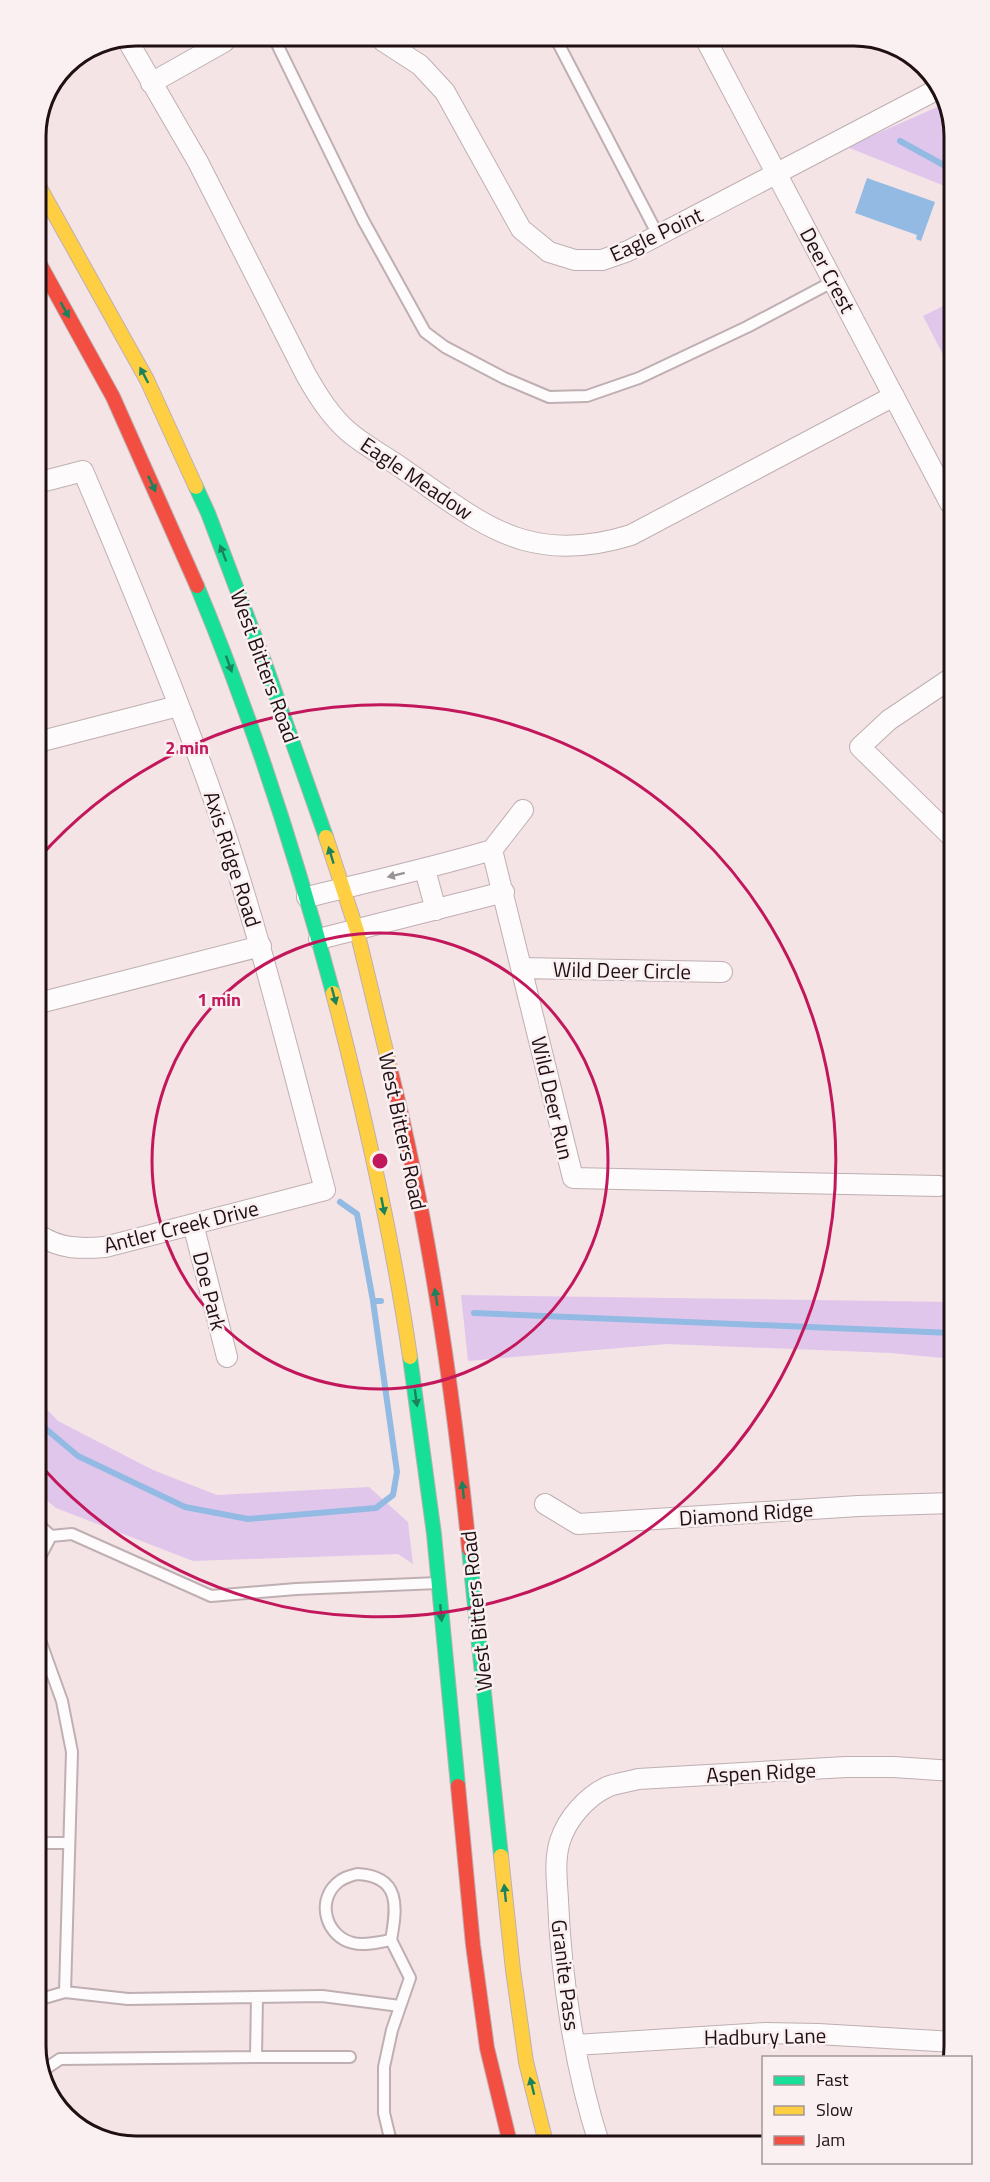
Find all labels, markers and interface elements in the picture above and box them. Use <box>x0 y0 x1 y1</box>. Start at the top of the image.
street label: Eagle Point <box>604 198 708 270</box>
street label: Deer Crest <box>792 222 864 319</box>
one-way arrow <box>60 302 70 319</box>
one-way arrow <box>139 366 149 383</box>
street label: Eagle Meadow <box>354 428 480 528</box>
one-way arrow <box>148 476 157 493</box>
one-way arrow <box>218 544 228 562</box>
street label: West Bitters Road <box>223 585 307 747</box>
one-way arrow <box>224 655 234 673</box>
text: 2 min <box>165 734 209 761</box>
street label: Axis Ridge Road <box>196 787 270 931</box>
one-way arrow <box>326 846 336 864</box>
one-way arrow <box>386 870 405 880</box>
street label: Wild Deer Circle <box>553 953 691 987</box>
text: 1 min <box>197 986 241 1013</box>
one-way arrow <box>329 987 339 1005</box>
street label: Wild Deer Run <box>523 1033 583 1163</box>
street label: West Bitters Road <box>371 1049 435 1213</box>
centre of rings <box>370 1151 390 1171</box>
street label: Antler Creek Drive <box>100 1191 262 1261</box>
one-way arrow <box>379 1197 388 1216</box>
street label: Doe Park <box>185 1248 235 1334</box>
one-way arrow <box>431 1288 440 1307</box>
one-way arrow <box>412 1389 421 1408</box>
one-way arrow <box>459 1481 468 1500</box>
street label: Diamond Ridge <box>678 1492 814 1534</box>
street label: West Bitters Road <box>452 1529 500 1693</box>
one-way arrow <box>436 1603 446 1622</box>
street label: Aspen Ridge <box>705 1753 817 1791</box>
one-way arrow <box>500 1884 510 1903</box>
street label: Granite Pass <box>543 1918 589 2032</box>
street label: Hadbury Lane <box>703 2019 827 2053</box>
legend <box>762 2056 972 2164</box>
text: Fast <box>816 2066 849 2093</box>
one-way arrow <box>526 2077 536 2095</box>
text: Slow <box>816 2096 853 2123</box>
text: Jam <box>816 2126 845 2153</box>

